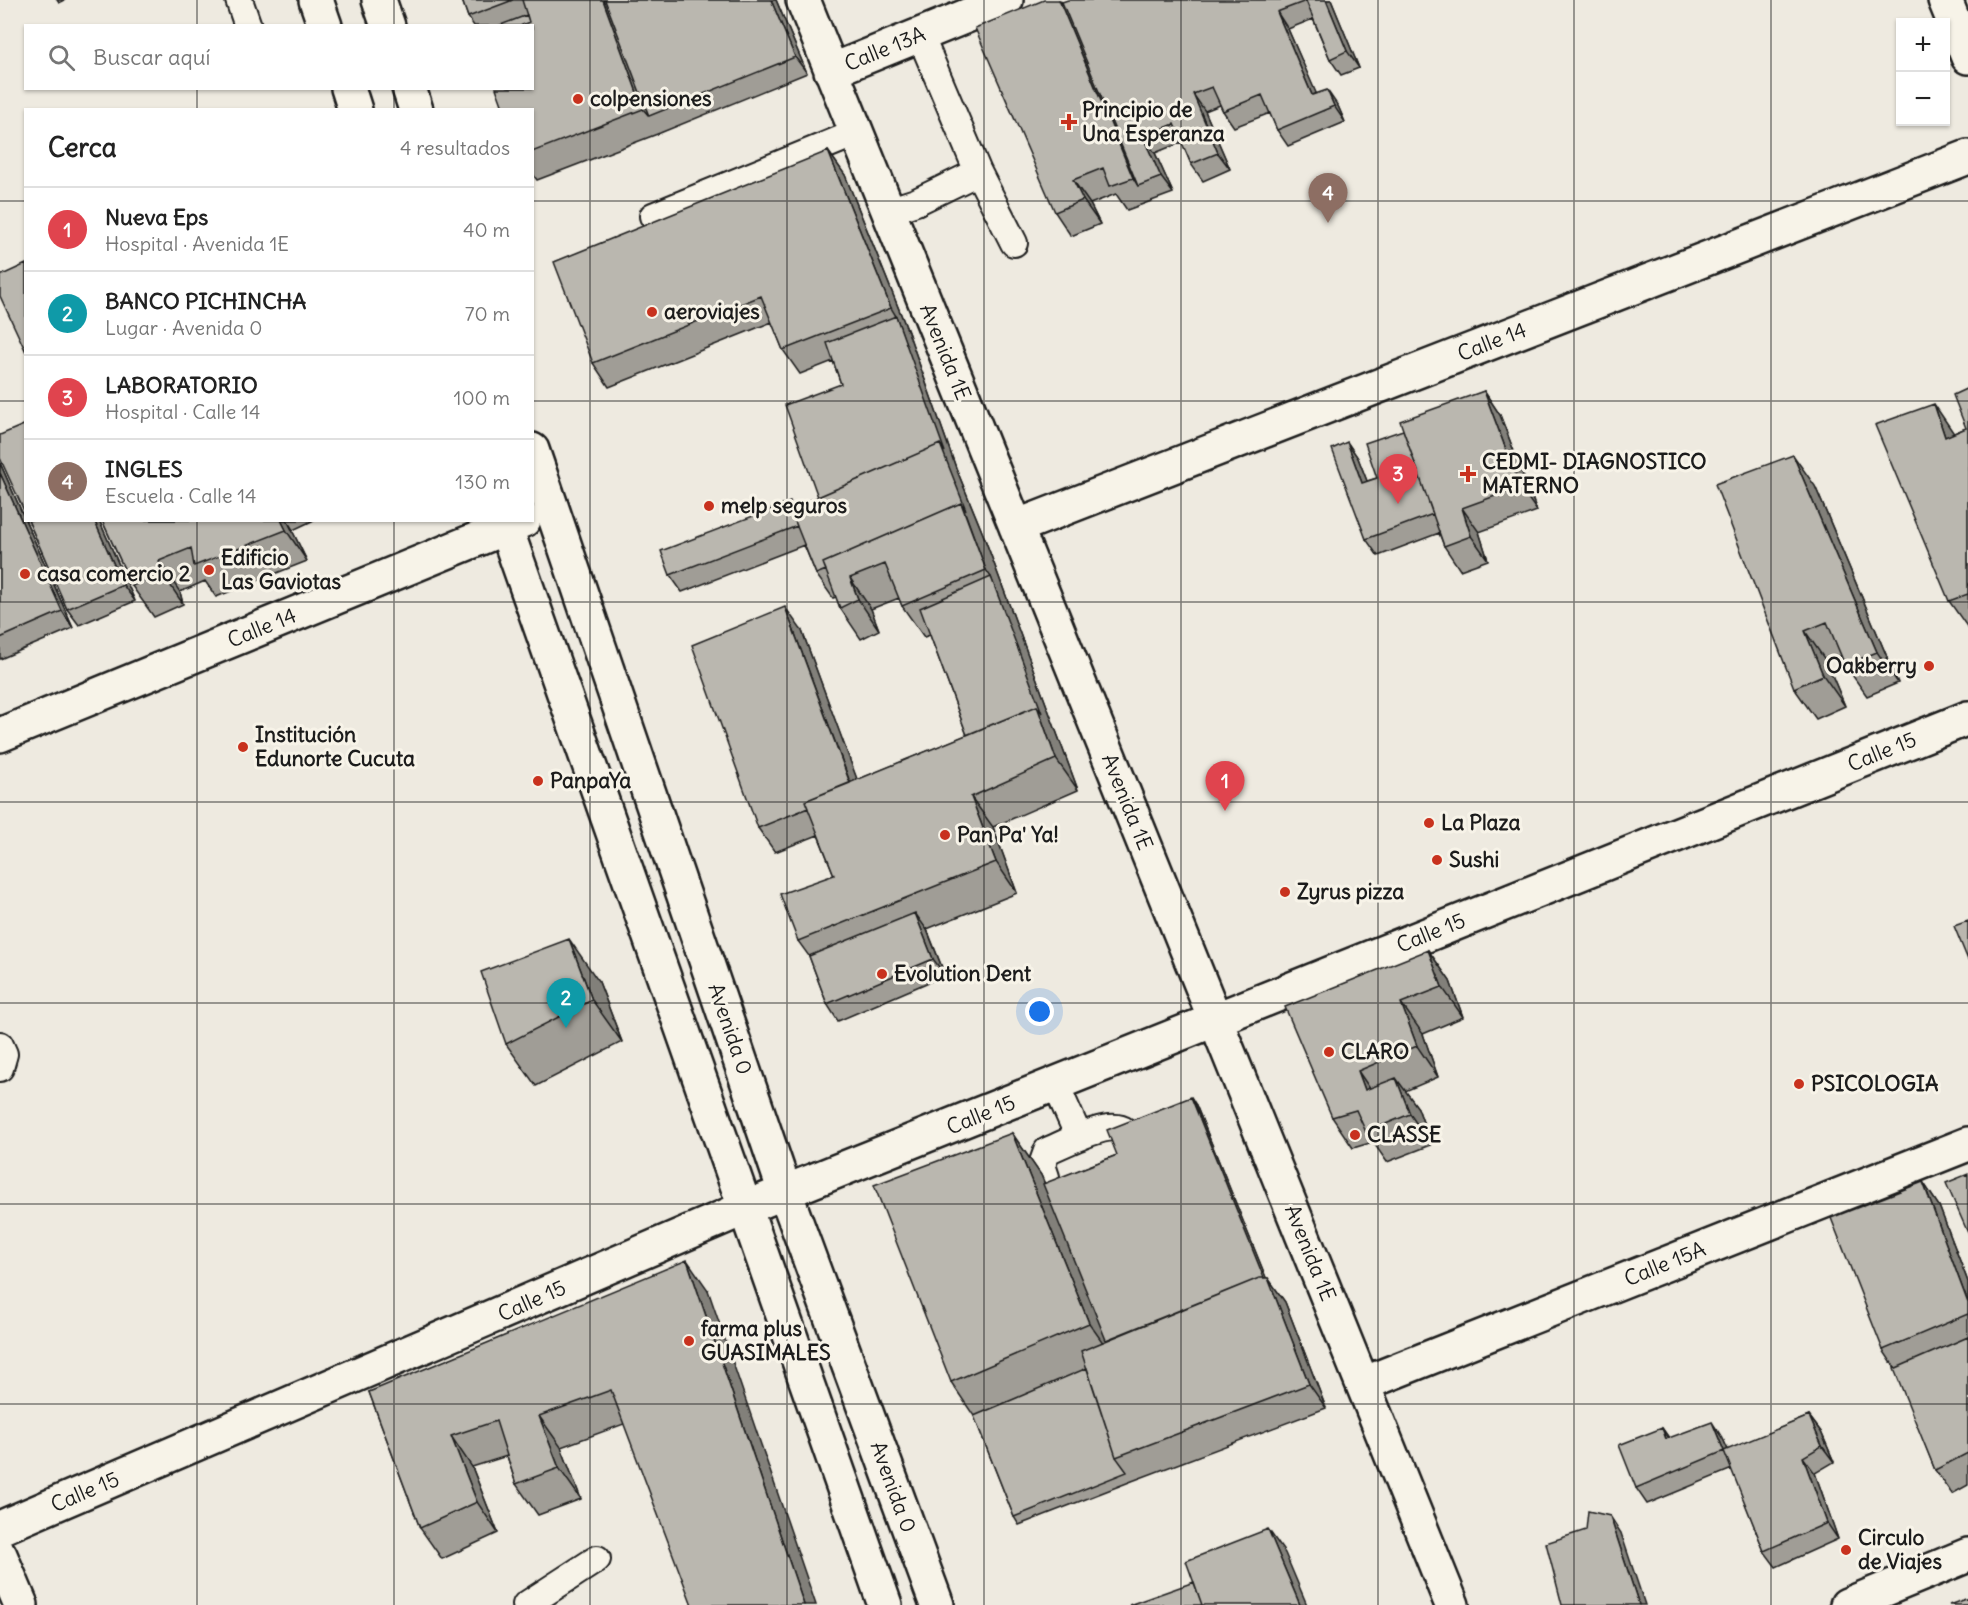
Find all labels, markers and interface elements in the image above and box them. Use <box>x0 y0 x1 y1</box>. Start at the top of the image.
map controls <box>1896 18 1950 126</box>
button: + <box>1896 18 1950 72</box>
street label: Calle 13A <box>840 20 929 77</box>
search box <box>24 24 534 90</box>
icon: search <box>45 41 78 74</box>
text: Buscar aquí <box>93 43 210 71</box>
button: − <box>1896 72 1950 126</box>
place label: colpensiones <box>590 85 712 112</box>
marker: colpensiones <box>571 92 585 106</box>
place label: Principio de Una Esperanza <box>1082 96 1225 147</box>
marker: Principio de Una Esperanza <box>1060 113 1078 131</box>
text: Cerca <box>48 131 117 164</box>
text: 4 resultados <box>400 135 510 160</box>
pin: 4 <box>1308 174 1348 223</box>
text: Nueva Eps <box>105 203 208 231</box>
text: 1 <box>64 217 71 242</box>
text: 40 m <box>463 217 510 242</box>
text: Hospital · Avenida 1E <box>105 231 289 256</box>
text: BANCO PICHINCHA <box>105 287 306 315</box>
place label: aeroviajes <box>664 298 760 325</box>
street label: Avenida 1E <box>914 300 977 404</box>
text: 2 <box>62 301 73 326</box>
text: 70 m <box>465 301 510 326</box>
marker: aeroviajes <box>645 305 659 319</box>
text: Lugar · Avenida 0 <box>105 315 262 340</box>
street label: Calle 14 <box>1453 316 1530 367</box>
text: LABORATORIO <box>105 371 258 399</box>
text: 3 <box>62 385 73 410</box>
text: 100 m <box>453 385 510 410</box>
text: Hospital · Calle 14 <box>105 399 261 424</box>
place label: CEDMI- DIAGNOSTICO MATERNO <box>1482 448 1707 499</box>
pin: 3 <box>1378 454 1418 504</box>
text: INGLES <box>105 455 183 483</box>
marker: CEDMI- DIAGNOSTICO MATERNO <box>1459 465 1477 483</box>
text: 4 <box>62 469 73 494</box>
text: 130 m <box>455 469 510 494</box>
text: Escuela · Calle 14 <box>105 483 257 508</box>
place label: melp seguros <box>721 492 847 519</box>
marker: melp seguros <box>702 499 716 513</box>
place label: Edificio Las Gaviotas <box>221 544 342 595</box>
place label: casa comercio 2 <box>37 560 191 587</box>
marker: Edificio Las Gaviotas <box>202 563 216 577</box>
marker: casa comercio 2 <box>18 567 32 581</box>
street label: Calle 14 <box>223 602 300 654</box>
place label: Oakberry <box>1826 652 1917 679</box>
marker: Oakberry <box>1922 659 1936 673</box>
place label: Institución Edunorte Cucuta <box>255 721 415 772</box>
street label: Calle 15 <box>1843 726 1920 777</box>
marker: Institución Edunorte Cucuta <box>236 740 250 754</box>
street label: Avenida 1E <box>1096 750 1159 854</box>
pin: 1 <box>1206 762 1244 811</box>
place label: PanpaYa <box>550 767 631 794</box>
marker: PanpaYa <box>531 774 545 788</box>
place label: La Plaza <box>1441 809 1520 836</box>
marker: La Plaza <box>1422 816 1436 830</box>
place label: Pan Pa' Ya! <box>957 821 1059 848</box>
marker: Pan Pa' Ya! <box>938 828 952 842</box>
place label: Sushi <box>1449 846 1499 873</box>
marker: Sushi <box>1430 853 1444 867</box>
place label: Zyrus pizza <box>1297 878 1404 905</box>
marker: Zyrus pizza <box>1278 885 1292 899</box>
street label: Calle 15 <box>1392 907 1469 958</box>
place label: Evolution Dent <box>894 960 1032 987</box>
marker: Evolution Dent <box>875 967 889 981</box>
pin: 2 <box>546 978 586 1028</box>
street label: Avenida 0 <box>702 980 759 1078</box>
your location <box>1025 997 1054 1026</box>
place label: CLARO <box>1341 1038 1409 1065</box>
marker: CLARO <box>1322 1045 1336 1059</box>
place label: PSICOLOGIA <box>1811 1070 1939 1097</box>
marker: PSICOLOGIA <box>1792 1077 1806 1091</box>
street label: Calle 15 <box>942 1089 1019 1140</box>
place label: CLASSE <box>1367 1121 1441 1148</box>
marker: CLASSE <box>1348 1128 1362 1142</box>
street label: Avenida 1E <box>1279 1201 1342 1305</box>
street label: Calle 15A <box>1620 1235 1709 1292</box>
street label: Calle 15 <box>494 1274 570 1327</box>
place label: farma plus GUASIMALES <box>701 1315 831 1366</box>
marker: farma plus GUASIMALES <box>682 1334 696 1348</box>
street label: Avenida 0 <box>865 1438 922 1536</box>
street label: Calle 15 <box>46 1465 123 1518</box>
place label: Circulo de Viajes <box>1858 1524 1942 1575</box>
marker: Circulo de Viajes <box>1839 1543 1853 1557</box>

